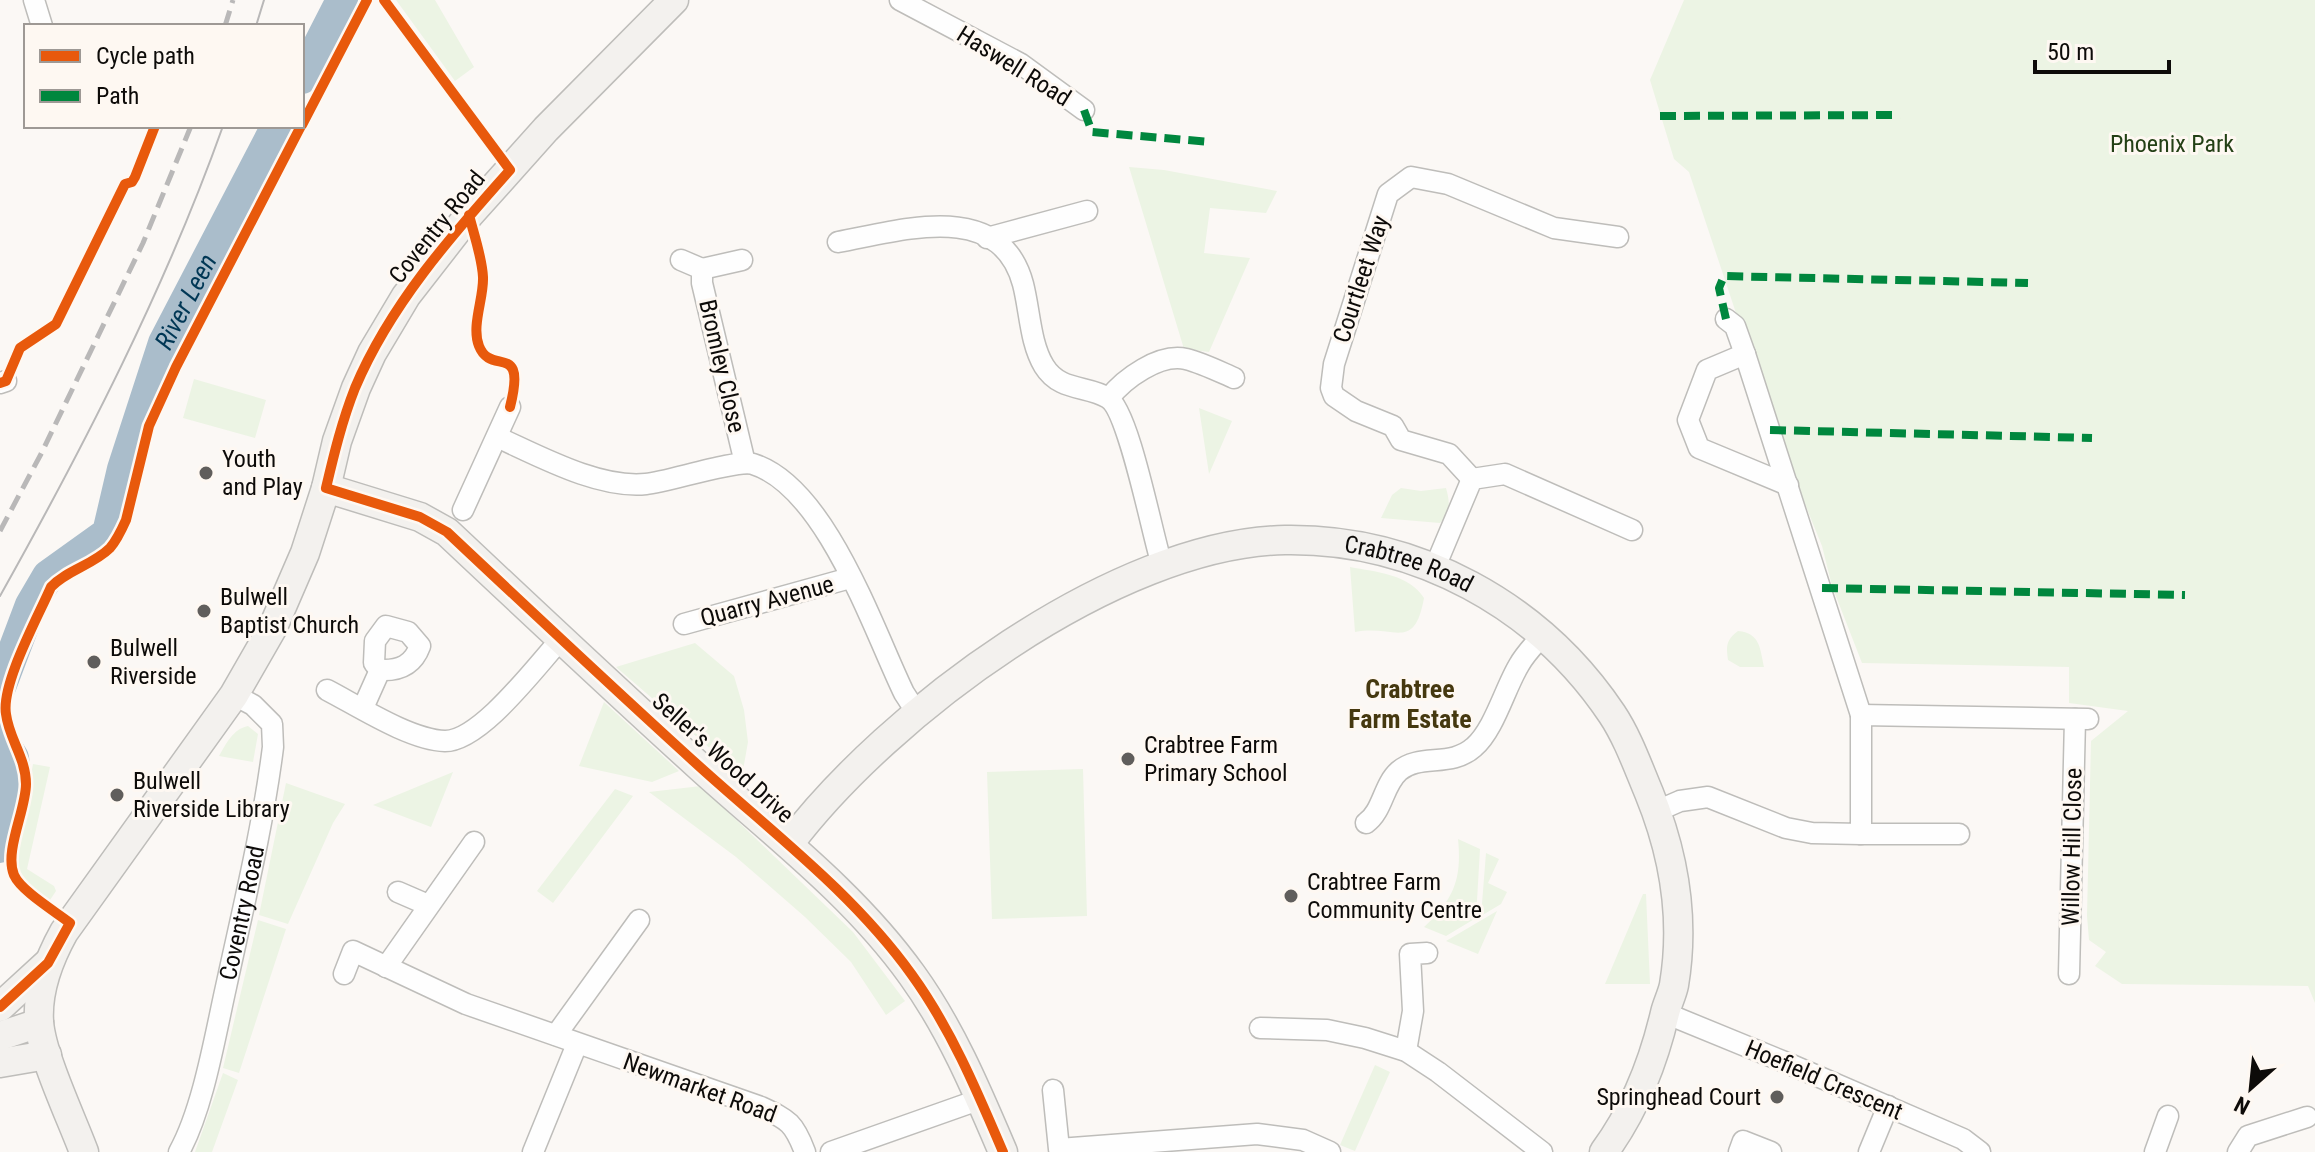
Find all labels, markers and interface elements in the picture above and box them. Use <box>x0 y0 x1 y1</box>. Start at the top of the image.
street label: Haswell Road <box>952 20 1076 112</box>
legend <box>24 24 304 128</box>
scale bar <box>2035 24 2169 74</box>
text: 50 m <box>2047 38 2094 66</box>
text: Cycle path <box>96 42 195 70</box>
text: Path <box>96 82 139 110</box>
park label: Phoenix Park <box>2110 130 2234 158</box>
street label: Coventry Road <box>383 165 491 289</box>
street label: Courtleet Way <box>1327 212 1395 346</box>
water label: River Leen <box>148 249 223 354</box>
street label: Bromley Close <box>693 297 751 435</box>
place label: Youth and Play <box>222 445 303 501</box>
marker: Youth and Play <box>197 464 215 482</box>
street label: Crabtree Road <box>1343 530 1478 598</box>
street label: Quarry Avenue <box>697 570 837 632</box>
place label: Bulwell Baptist Church <box>220 583 359 639</box>
marker: Bulwell Baptist Church <box>195 602 213 620</box>
place label: Bulwell Riverside <box>110 634 197 690</box>
marker: Bulwell Riverside <box>85 653 103 671</box>
district label: Crabtree Farm Estate <box>1348 674 1472 734</box>
street label: Seller's Wood Drive <box>647 687 799 829</box>
place label: Crabtree Farm Primary School <box>1144 731 1287 787</box>
marker: Crabtree Farm Primary School <box>1119 750 1137 768</box>
place label: Bulwell Riverside Library <box>133 767 290 823</box>
street label: Willow Hill Close <box>2057 768 2087 926</box>
marker: Bulwell Riverside Library <box>108 786 126 804</box>
street label: Coventry Road <box>214 843 270 983</box>
place label: Crabtree Farm Community Centre <box>1307 868 1482 924</box>
marker: Crabtree Farm Community Centre <box>1282 887 1300 905</box>
street label: Hoefield Crescent <box>1741 1034 1907 1126</box>
street label: Newmarket Road <box>619 1047 781 1129</box>
north arrow <box>2211 1048 2291 1128</box>
place label: Springhead Court <box>1596 1083 1761 1111</box>
marker: Springhead Court <box>1768 1088 1786 1106</box>
text: N <box>2230 1091 2254 1120</box>

